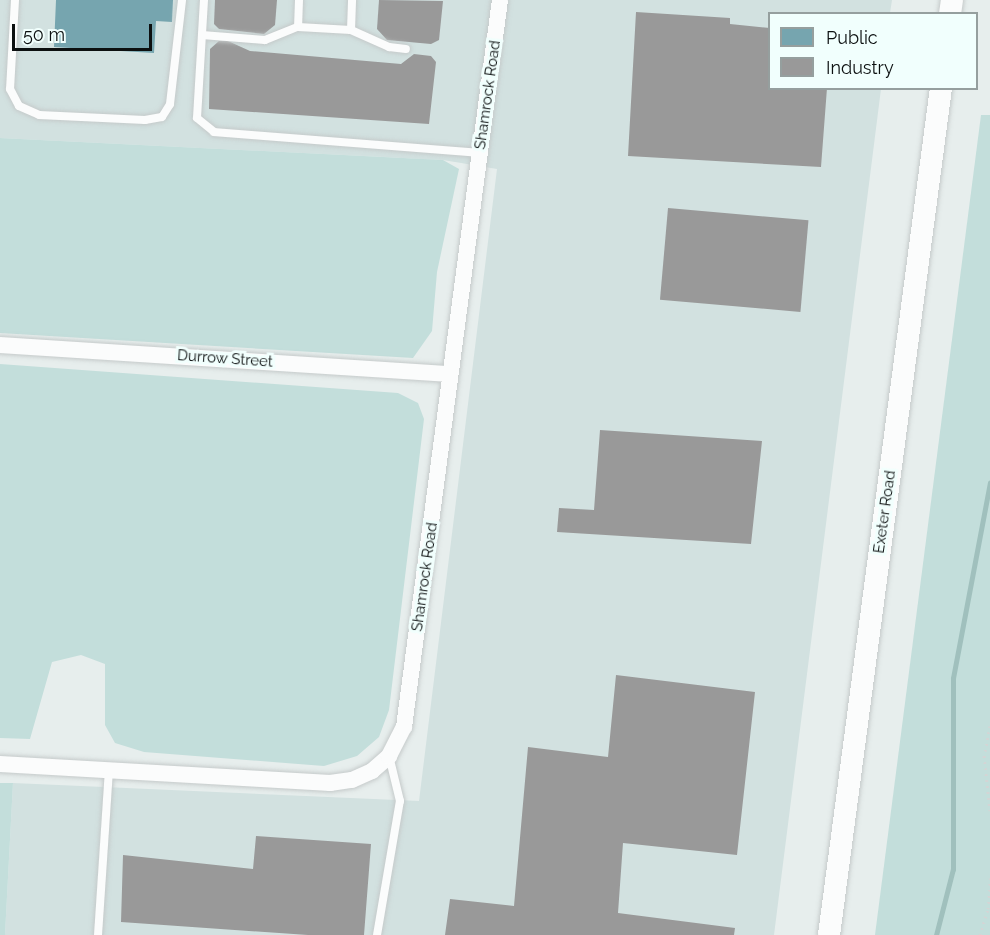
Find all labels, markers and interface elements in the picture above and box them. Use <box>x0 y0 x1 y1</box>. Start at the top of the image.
scale bar <box>15 12 154 50</box>
legend <box>768 12 978 90</box>
text: 50 m <box>23 24 65 45</box>
text: Public <box>826 27 878 48</box>
street label: Shamrock Road <box>471 39 505 151</box>
text: Industry <box>826 57 894 78</box>
street label: Durrow Street <box>176 347 274 371</box>
street label: Exeter Road <box>870 469 900 555</box>
street label: Shamrock Road <box>408 521 442 633</box>

